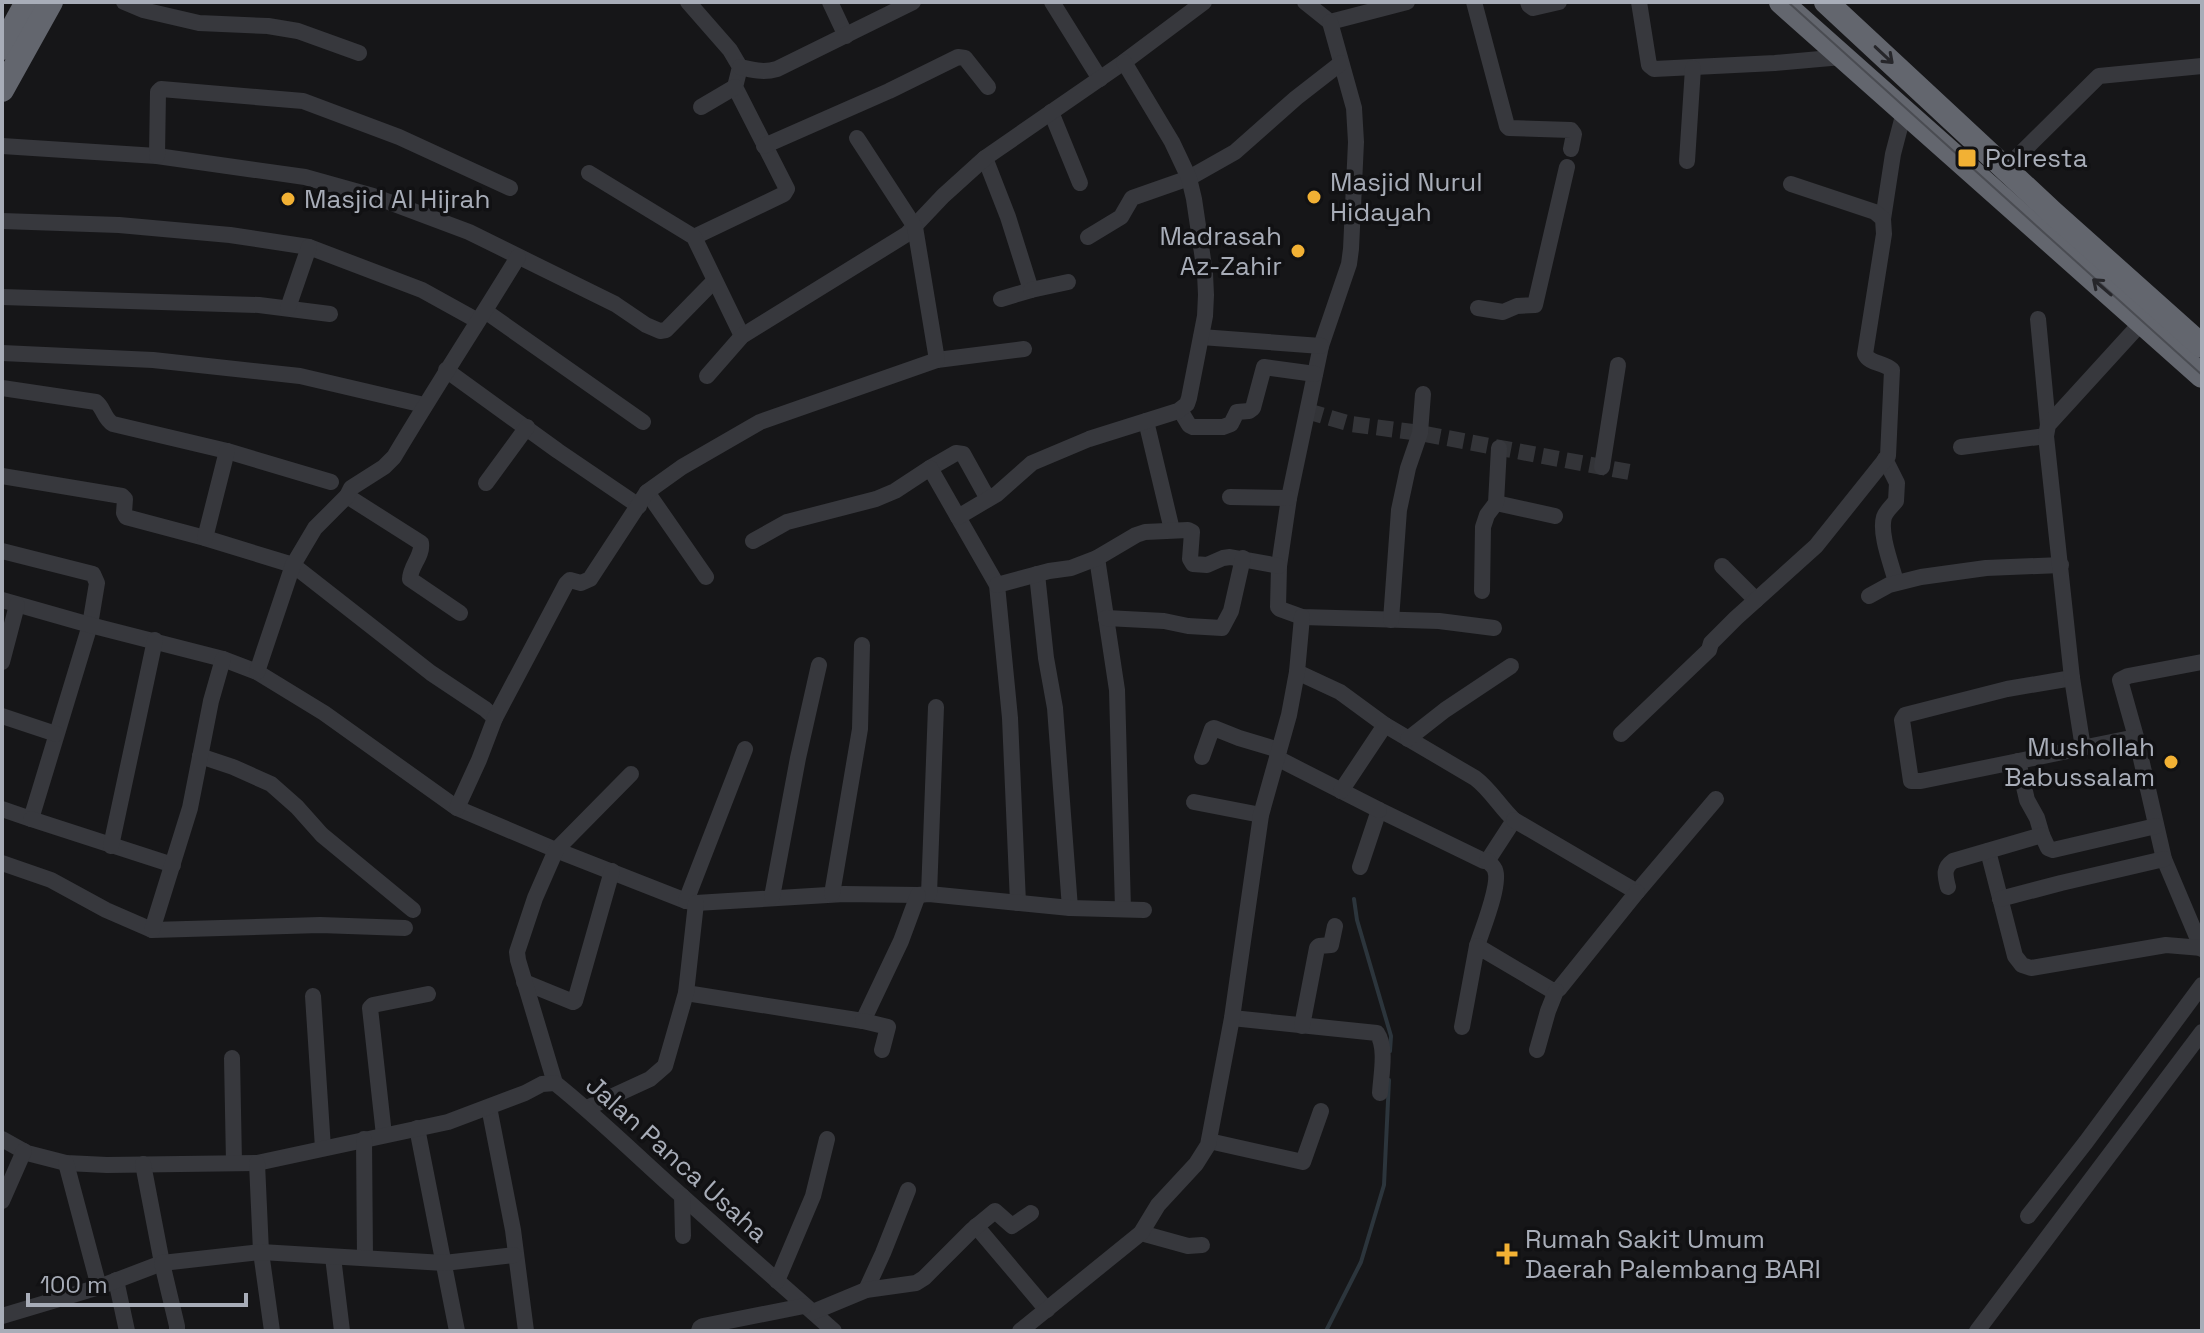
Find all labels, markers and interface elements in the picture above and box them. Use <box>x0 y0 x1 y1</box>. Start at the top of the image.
one-way arrow <box>1873 45 1893 63</box>
place label: Polresta <box>1985 141 2088 175</box>
marker: Polresta <box>1956 147 1978 169</box>
place label: Masjid Nurul Hidayah <box>1330 165 1483 229</box>
place label: Masjid Al Hijrah <box>304 182 490 216</box>
marker: Masjid Nurul Hidayah <box>1305 188 1323 206</box>
marker: Masjid Al Hijrah <box>279 190 297 208</box>
place label: Madrasah Az-Zahir <box>1159 219 1282 283</box>
marker: Madrasah Az-Zahir <box>1289 242 1307 260</box>
one-way arrow <box>2093 278 2113 296</box>
place label: Mushollah Babussalam <box>2004 730 2155 794</box>
marker: Mushollah Babussalam <box>2162 753 2180 771</box>
street label: Jalan Panca Usaha <box>579 1068 775 1250</box>
place label: Rumah Sakit Umum Daerah Palembang BARI <box>1525 1222 1821 1286</box>
marker: Rumah Sakit Umum Daerah Palembang BARI <box>1496 1243 1518 1265</box>
scale bar <box>28 1257 246 1307</box>
text: 100 m <box>40 1269 108 1300</box>

